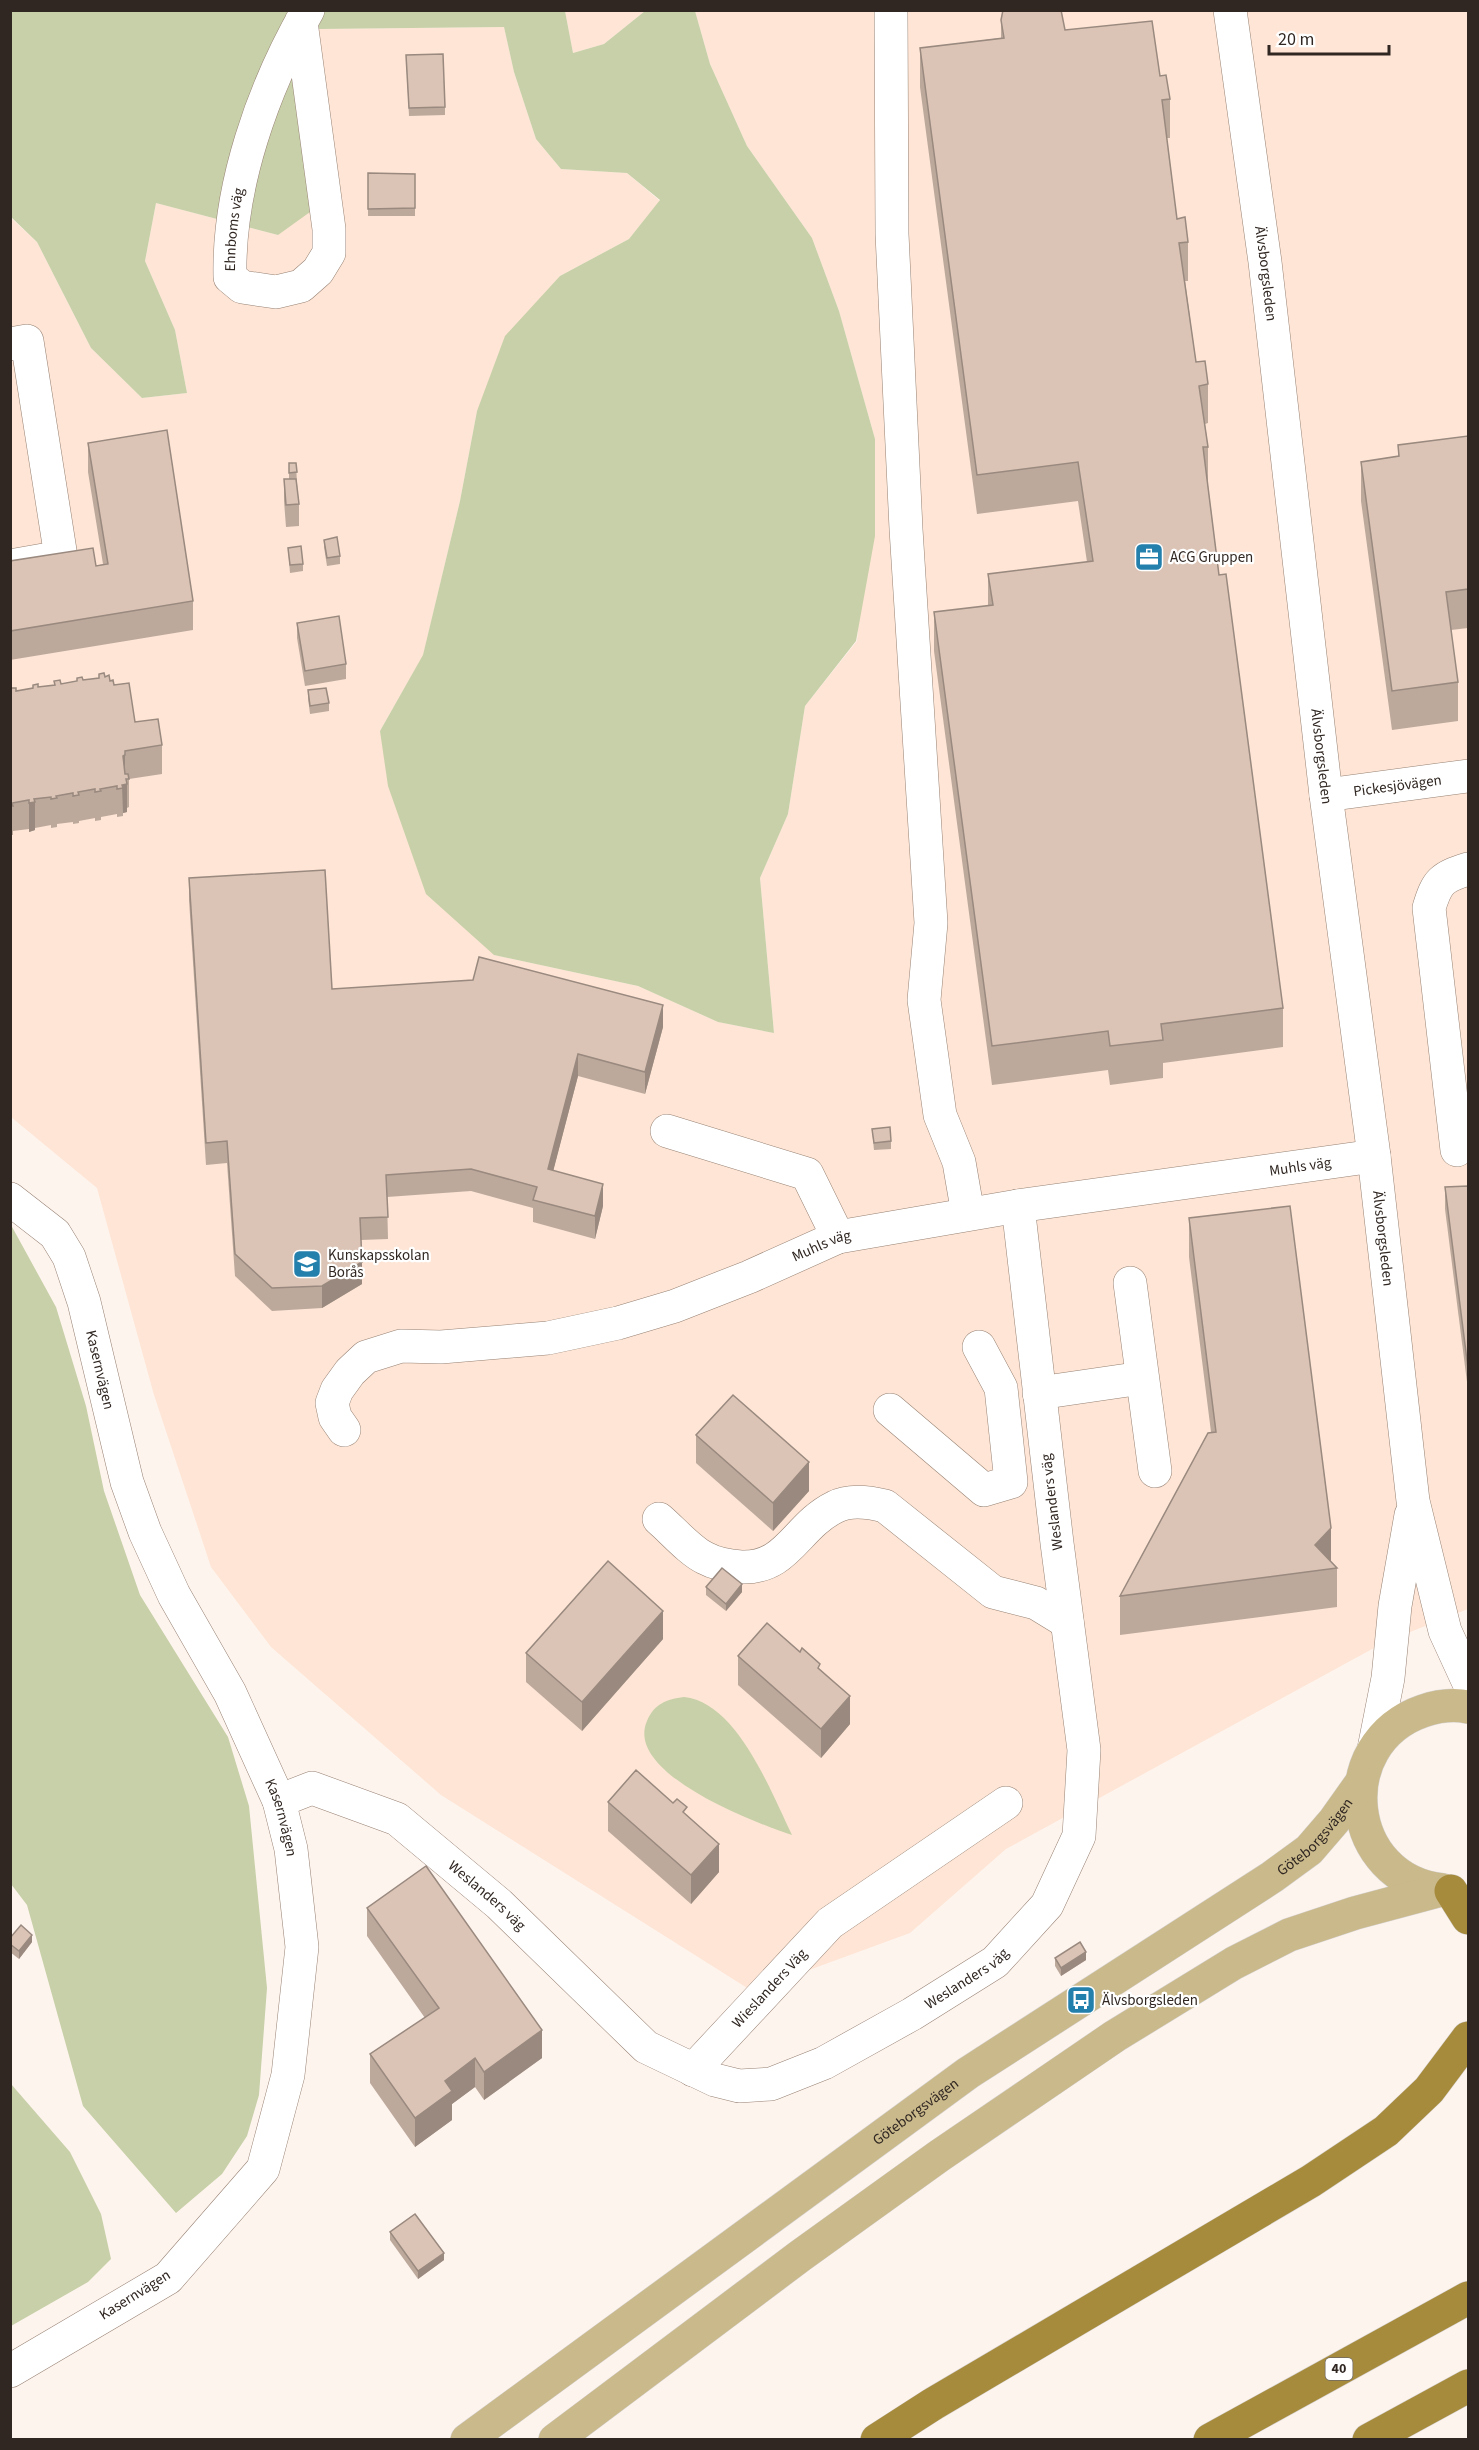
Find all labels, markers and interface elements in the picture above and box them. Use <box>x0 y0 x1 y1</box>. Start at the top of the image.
scale bar <box>1269 18 1389 56</box>
text: 20 m <box>1278 27 1314 52</box>
street label: Ehnboms väg <box>219 185 249 272</box>
street label: Älvsborgsleden <box>1250 225 1282 322</box>
office icon: ACG Gruppen <box>1133 541 1165 573</box>
place label: ACG Gruppen <box>1170 547 1253 568</box>
street label: Älvsborgsleden <box>1306 707 1338 805</box>
street label: Pickesjövägen <box>1352 769 1443 802</box>
street label: Muhls väg <box>1268 1152 1333 1181</box>
street label: Älvsborgsleden <box>1367 1190 1399 1287</box>
street label: Muhls väg <box>789 1224 853 1267</box>
place label: Kunskapsskolan Borås <box>328 1245 430 1283</box>
school or university icon: Kunskapsskolan Borås <box>291 1248 323 1280</box>
street label: Kasernvägen <box>81 1328 120 1411</box>
street label: Weslanders väg <box>1036 1452 1068 1551</box>
street label: Kasernvägen <box>260 1775 302 1858</box>
street label: Göteborgsvägen <box>1272 1794 1358 1881</box>
street label: Weslanders väg <box>444 1855 531 1935</box>
street label: Wieslanders Väg <box>727 1943 812 2032</box>
street label: Weslanders väg <box>920 1943 1014 2014</box>
bus stop icon: Älvsborgsleden <box>1065 1984 1097 2016</box>
place label: Älvsborgsleden <box>1102 1990 1198 2011</box>
street label: Göteborgsvägen <box>868 2073 963 2150</box>
street label: Kasernvägen <box>95 2265 175 2325</box>
road number: 40 <box>1326 2358 1352 2380</box>

